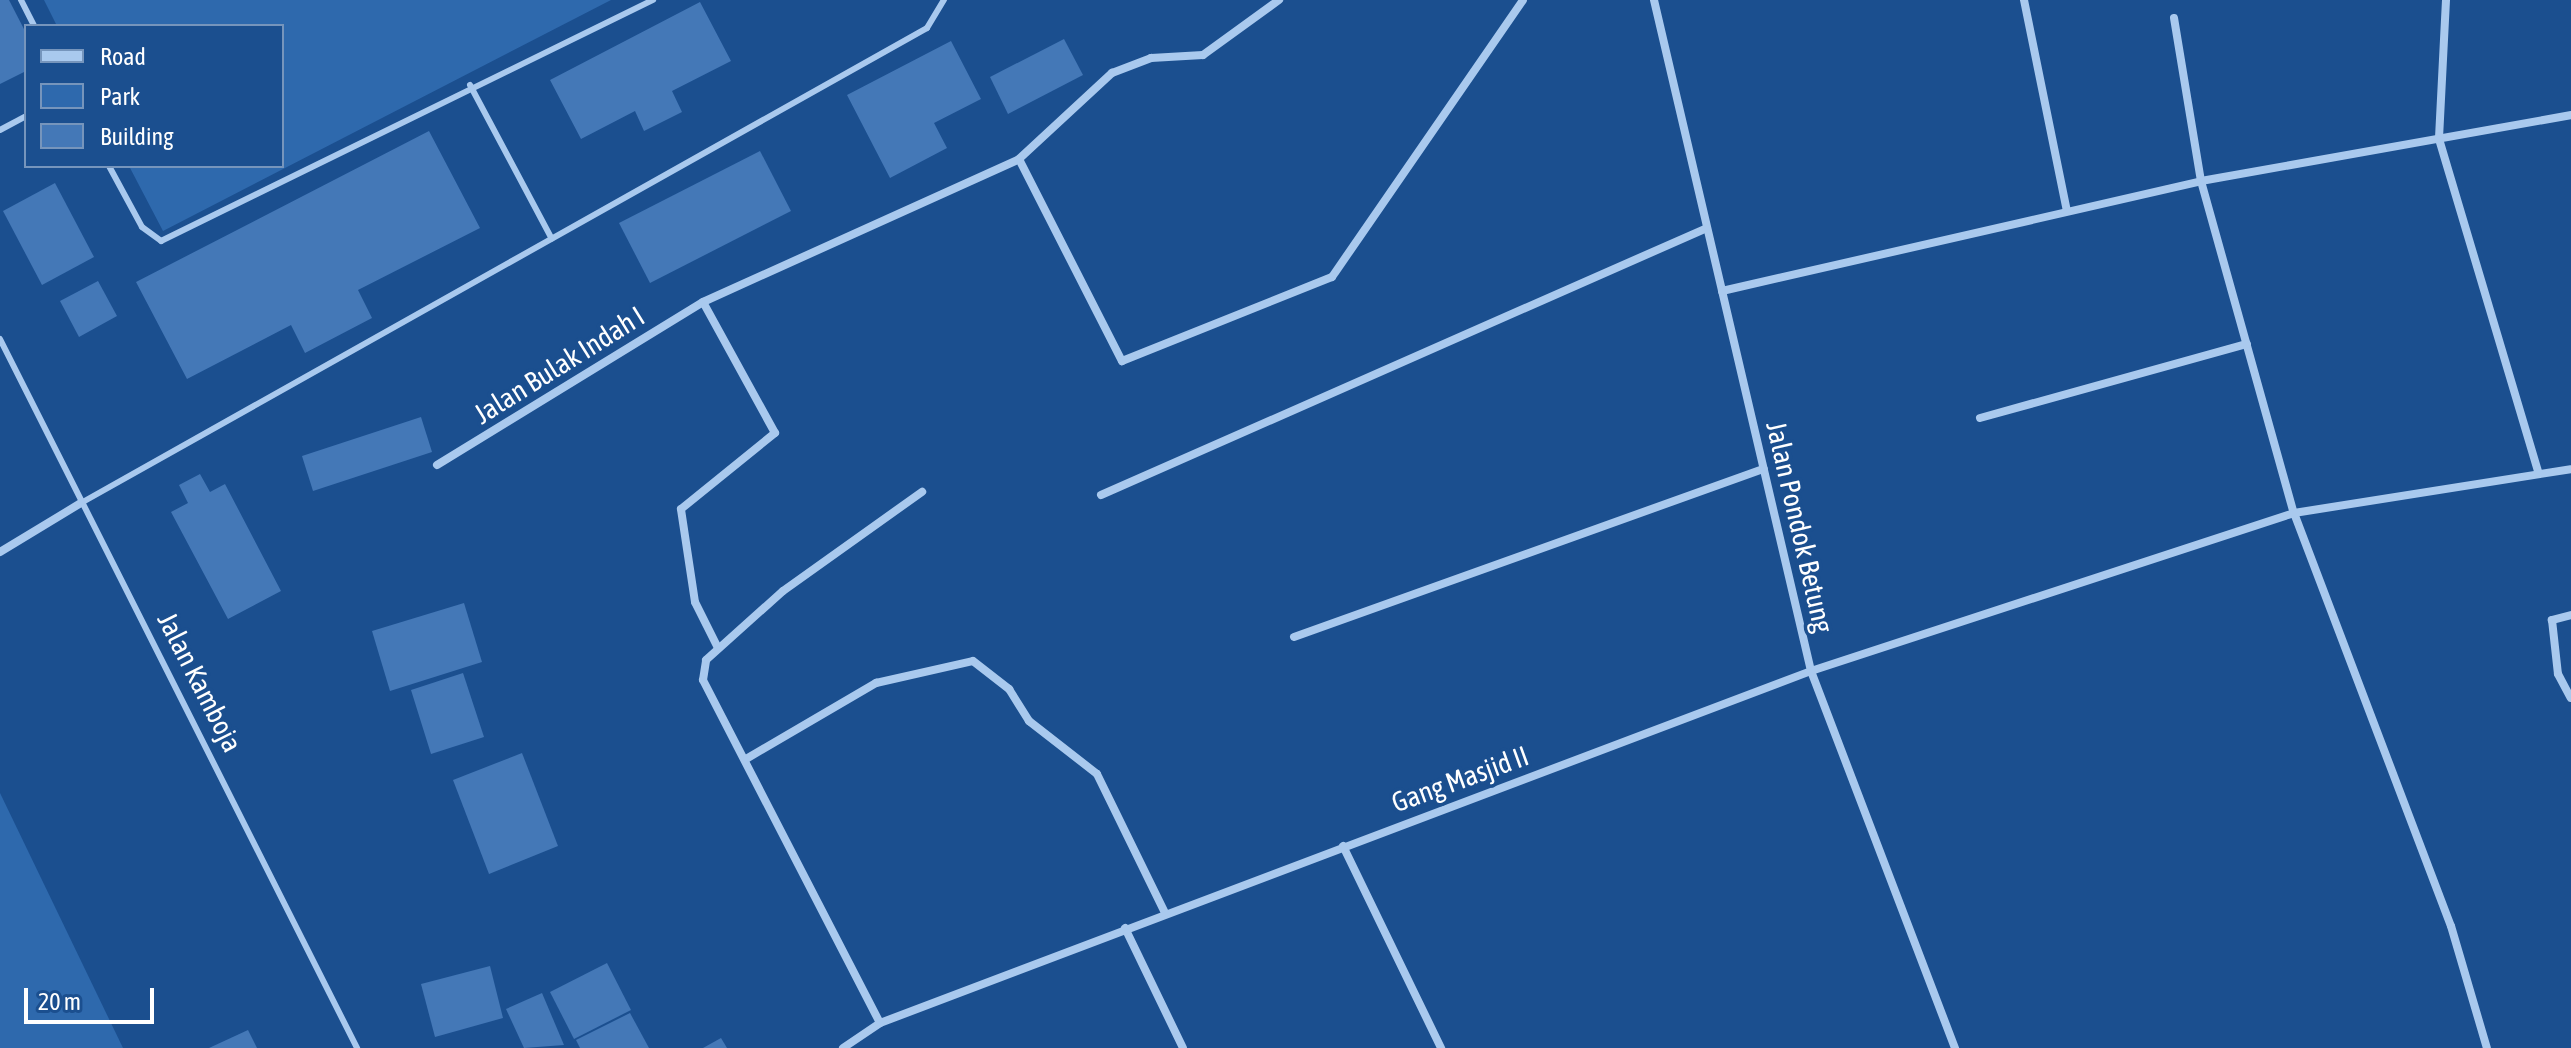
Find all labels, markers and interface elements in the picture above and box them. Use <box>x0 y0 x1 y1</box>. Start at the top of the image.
legend <box>24 24 284 168</box>
text: Road <box>100 43 146 70</box>
text: Park <box>100 83 140 110</box>
text: Building <box>100 123 173 150</box>
street label: Jalan Bulak Indah I <box>467 299 651 431</box>
street label: Jalan Pondok Betung <box>1759 418 1841 636</box>
street label: Jalan Kamboja <box>151 607 249 757</box>
street label: Gang Masjid II <box>1387 739 1533 819</box>
scale bar <box>28 972 158 1022</box>
text: 20 m <box>38 988 81 1015</box>

